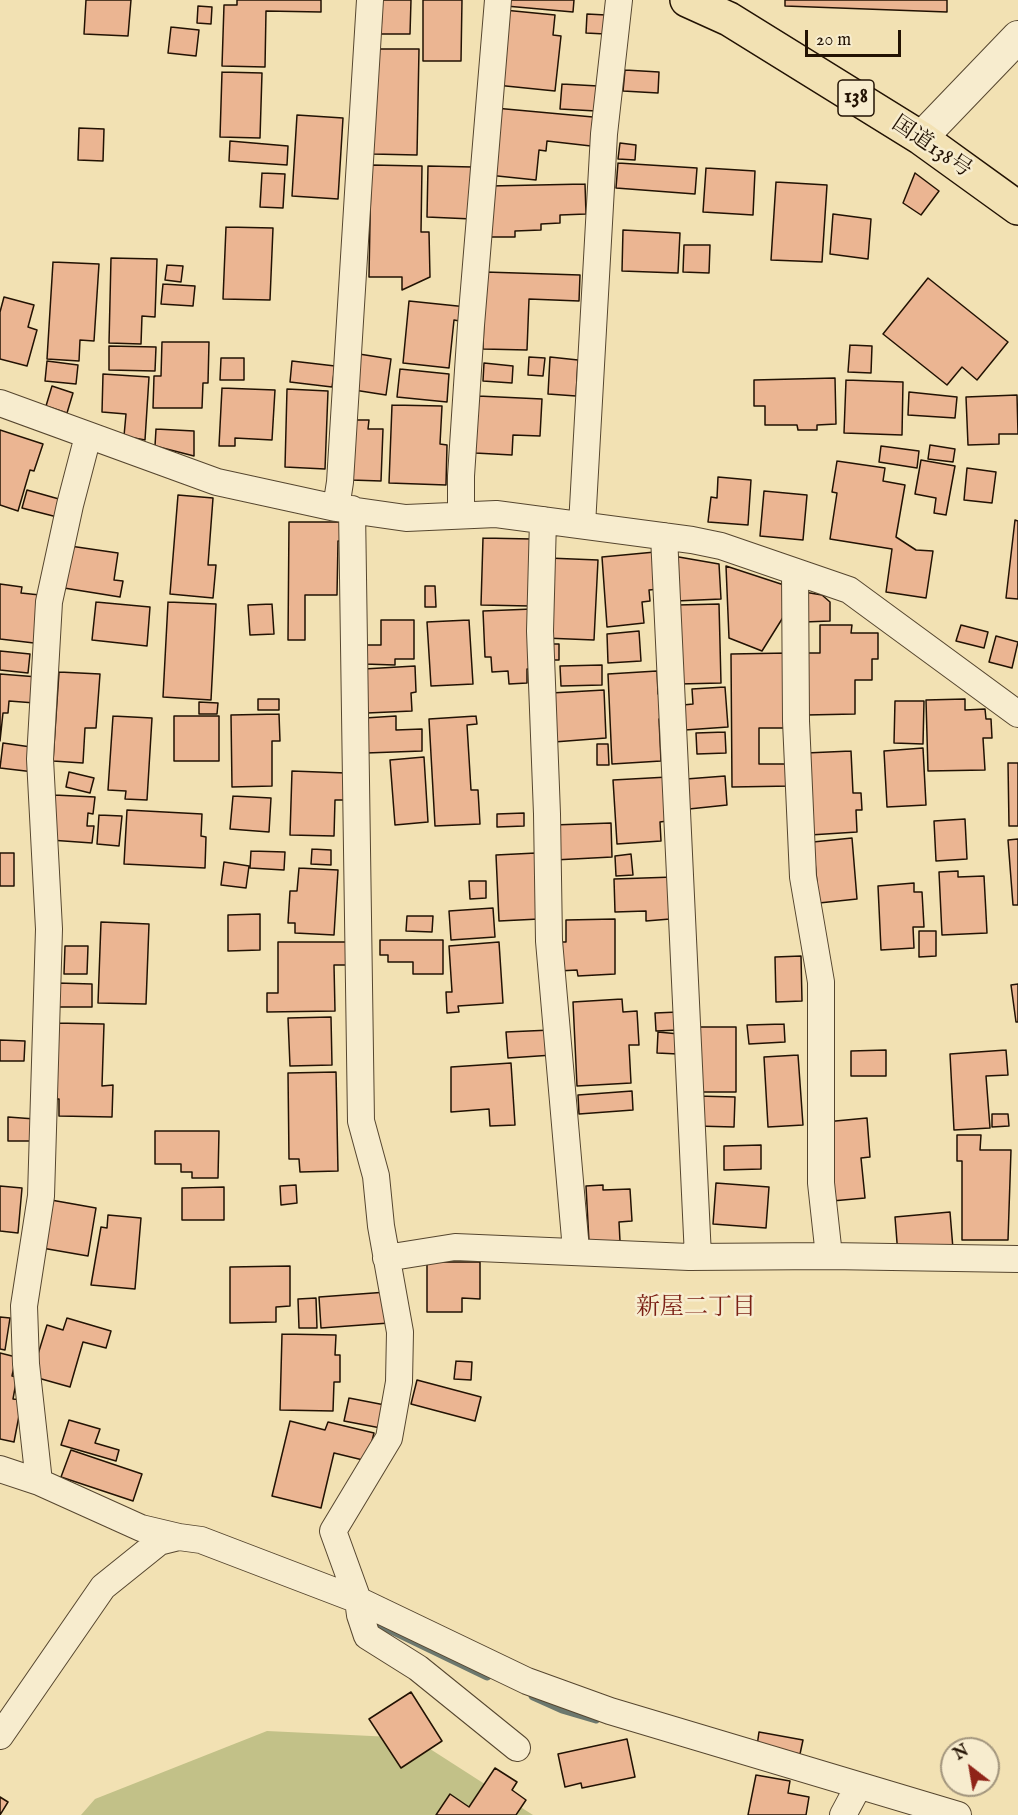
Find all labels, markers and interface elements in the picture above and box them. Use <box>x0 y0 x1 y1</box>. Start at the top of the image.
scale bar <box>808 18 904 56</box>
text: 20 m <box>816 29 851 52</box>
road number: 138 <box>838 80 874 116</box>
street label: 国道138号 <box>886 112 976 184</box>
district label: 新屋二丁目 <box>636 1295 756 1323</box>
north arrow <box>940 1737 1000 1797</box>
text: N <box>951 1741 973 1765</box>

